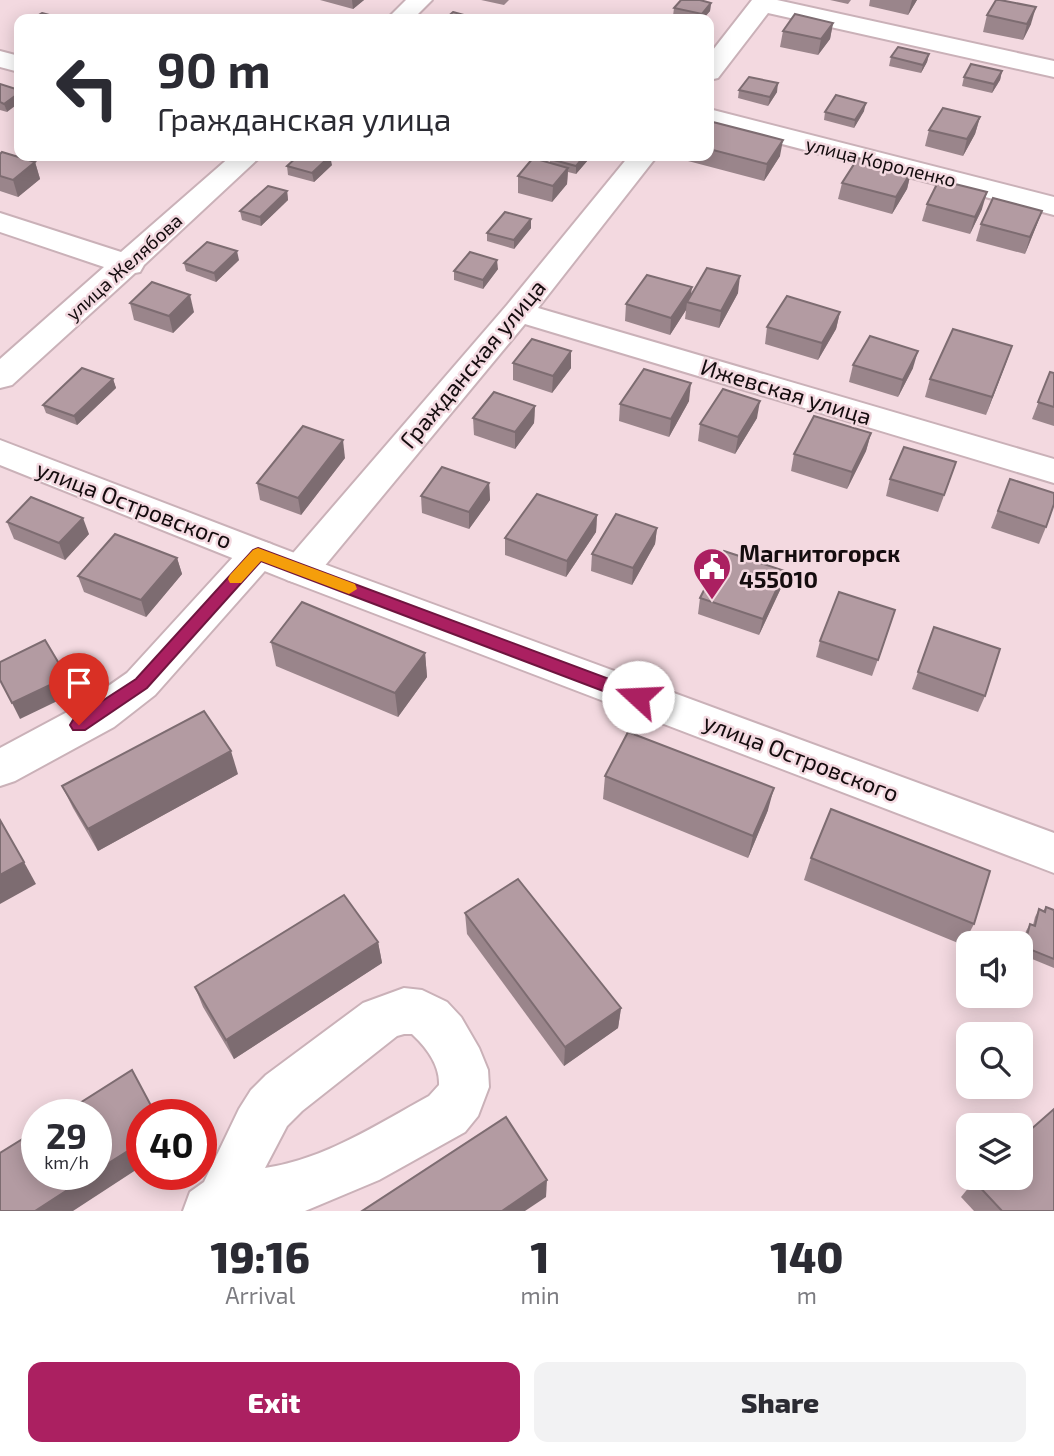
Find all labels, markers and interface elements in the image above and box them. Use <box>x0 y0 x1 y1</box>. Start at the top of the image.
text: 90 m <box>157 39 271 98</box>
icon: left <box>42 42 133 133</box>
text: Гражданская улица <box>157 99 451 137</box>
street label: улица Короленко <box>803 132 959 192</box>
street label: улица Желябова <box>61 208 187 326</box>
street label: Гражданская улица <box>393 273 552 454</box>
street label: Ижевская улица <box>697 352 875 431</box>
street label: улица Островского <box>32 454 236 555</box>
place label: Магнитогорск 455010 <box>739 539 900 593</box>
public building icon: Магнитогорск 455010 <box>691 546 733 601</box>
pin <box>49 653 109 725</box>
position arrow <box>601 660 675 734</box>
icon: arrive <box>60 664 98 702</box>
street label: улица Островского <box>699 707 903 808</box>
map controls <box>956 931 1033 1190</box>
button: sound <box>956 931 1033 1008</box>
button: search <box>956 1022 1033 1099</box>
speed limit sign: 40 <box>126 1099 217 1190</box>
button: layers <box>956 1113 1033 1190</box>
text: 29 <box>46 1114 87 1156</box>
text: km/h <box>44 1151 89 1173</box>
text: 19:16 <box>210 1231 310 1281</box>
text: 1 <box>531 1231 550 1281</box>
text: 140 <box>770 1231 844 1281</box>
text: Arrival <box>225 1281 295 1309</box>
text: min <box>520 1281 560 1309</box>
text: m <box>797 1281 817 1309</box>
button: Exit <box>28 1362 520 1442</box>
button: Share <box>534 1362 1026 1442</box>

